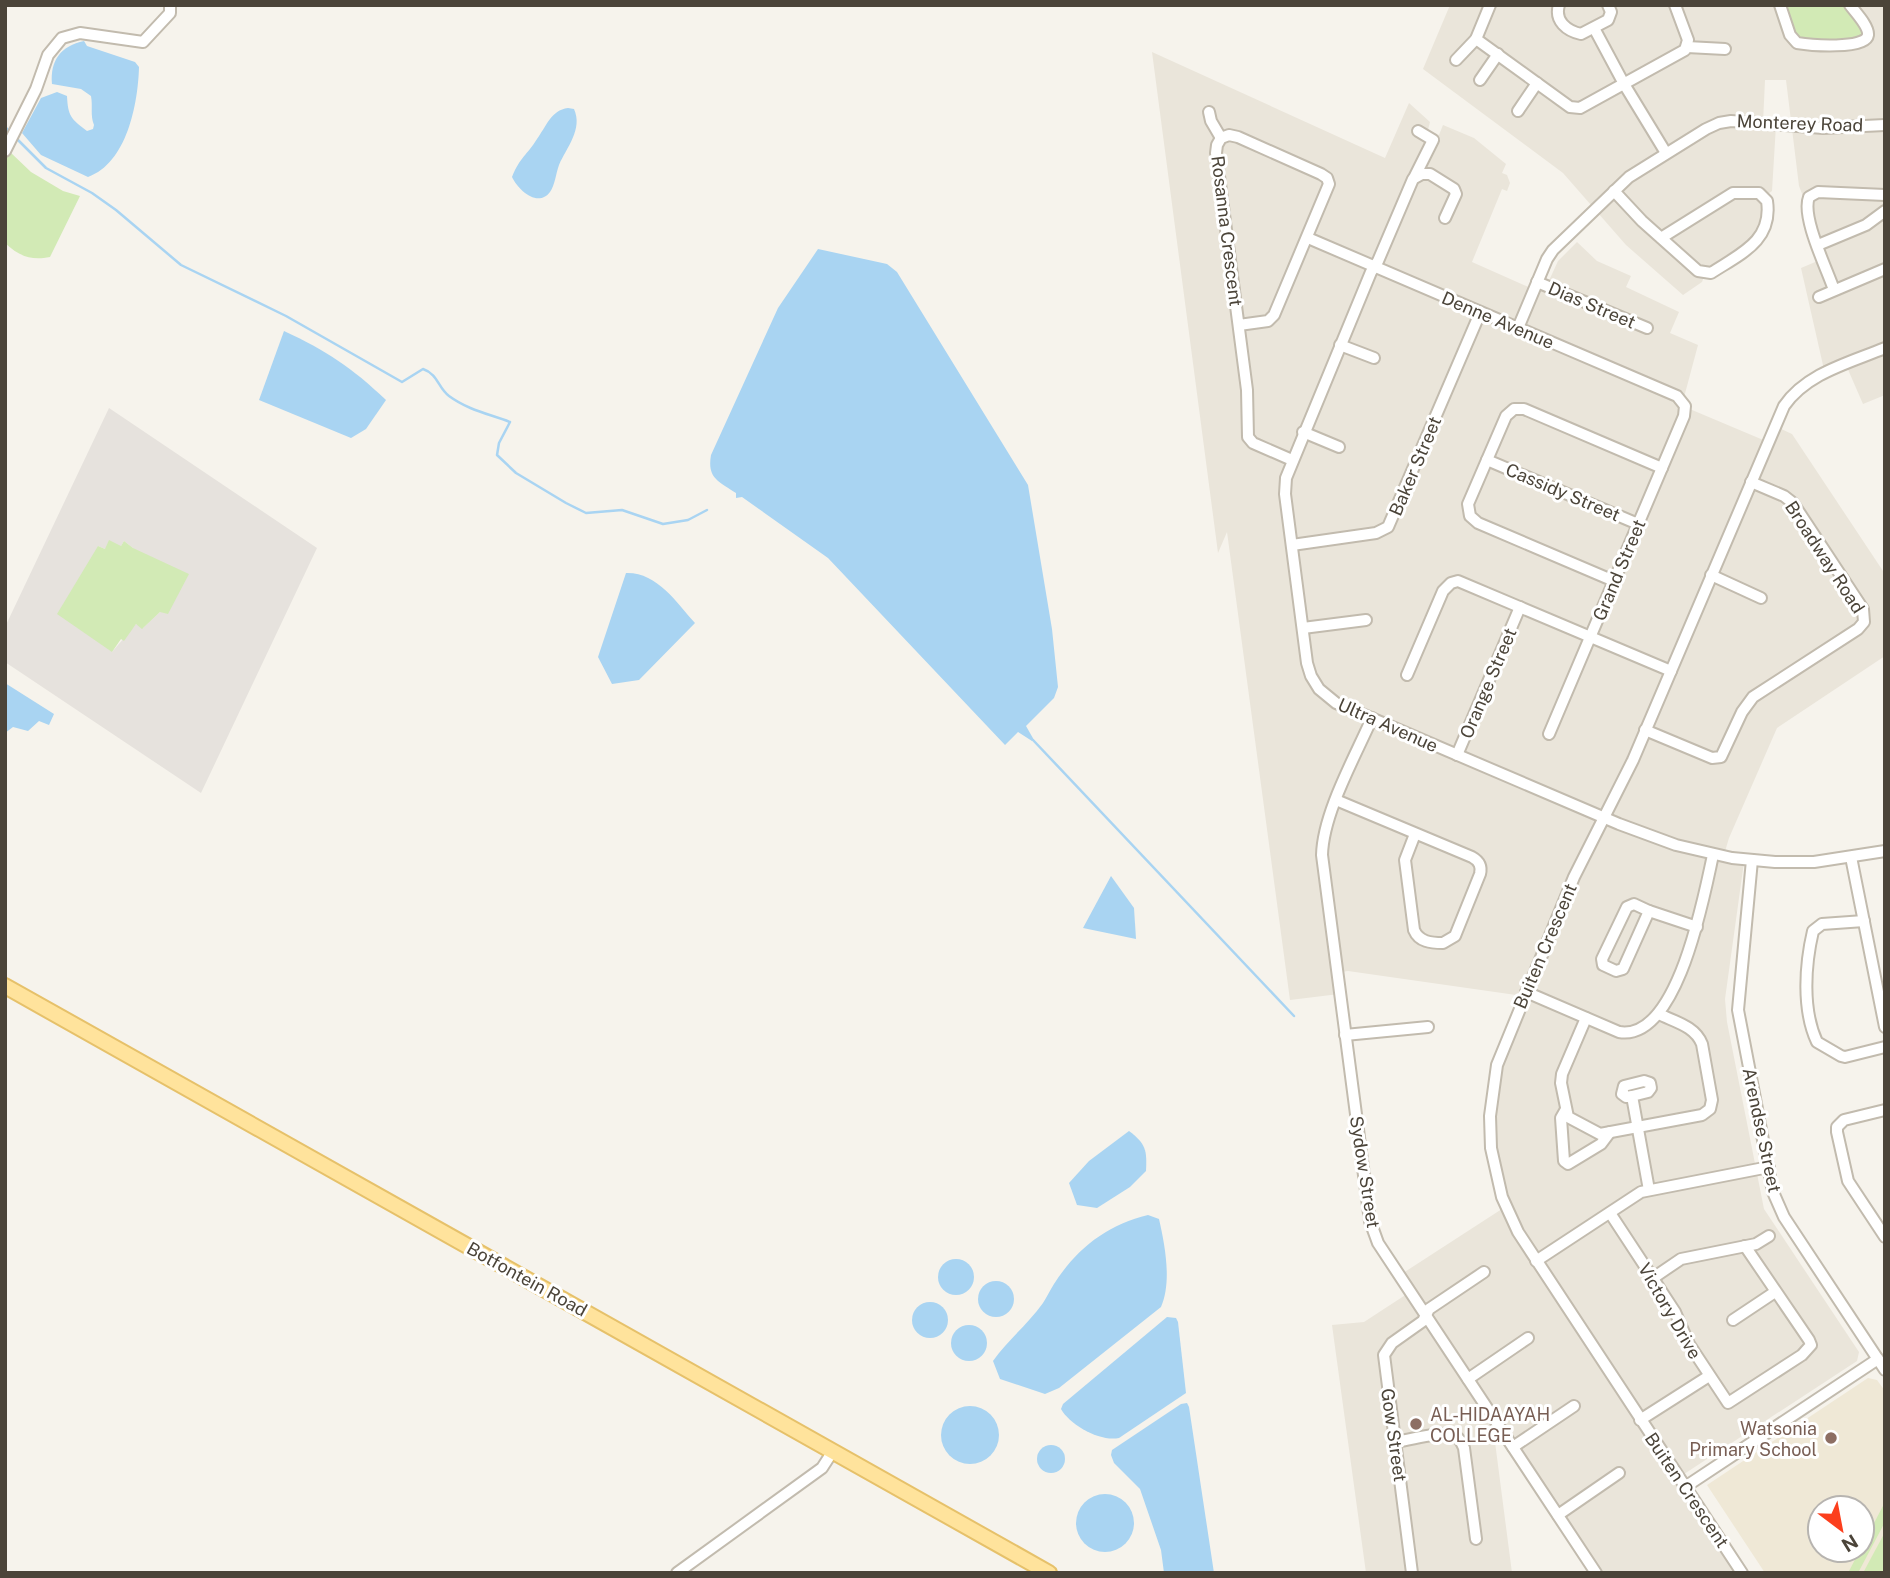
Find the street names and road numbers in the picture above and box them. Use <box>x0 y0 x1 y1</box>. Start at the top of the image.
street label: Monterey Road <box>1736 110 1864 136</box>
street label: Rosanna Crescent <box>1207 154 1247 308</box>
street label: Dias Street <box>1545 277 1639 333</box>
street label: Denne Avenue <box>1439 287 1557 353</box>
street label: Baker Street <box>1385 413 1445 519</box>
street label: Cassidy Street <box>1503 458 1623 526</box>
street label: Broadway Road <box>1781 497 1869 617</box>
street label: Grand Street <box>1588 516 1650 624</box>
street label: Orange Street <box>1455 625 1521 741</box>
street label: Ultra Avenue <box>1335 694 1441 756</box>
street label: Buiten Crescent <box>1509 880 1581 1012</box>
street label: Arendse Street <box>1739 1066 1785 1194</box>
street label: Sydow Street <box>1346 1114 1384 1230</box>
street label: Botfontein Road <box>463 1237 591 1321</box>
street label: Victory Drive <box>1634 1259 1706 1363</box>
street label: Gow Street <box>1377 1387 1411 1483</box>
street label: Buiten Crescent <box>1641 1428 1733 1552</box>

